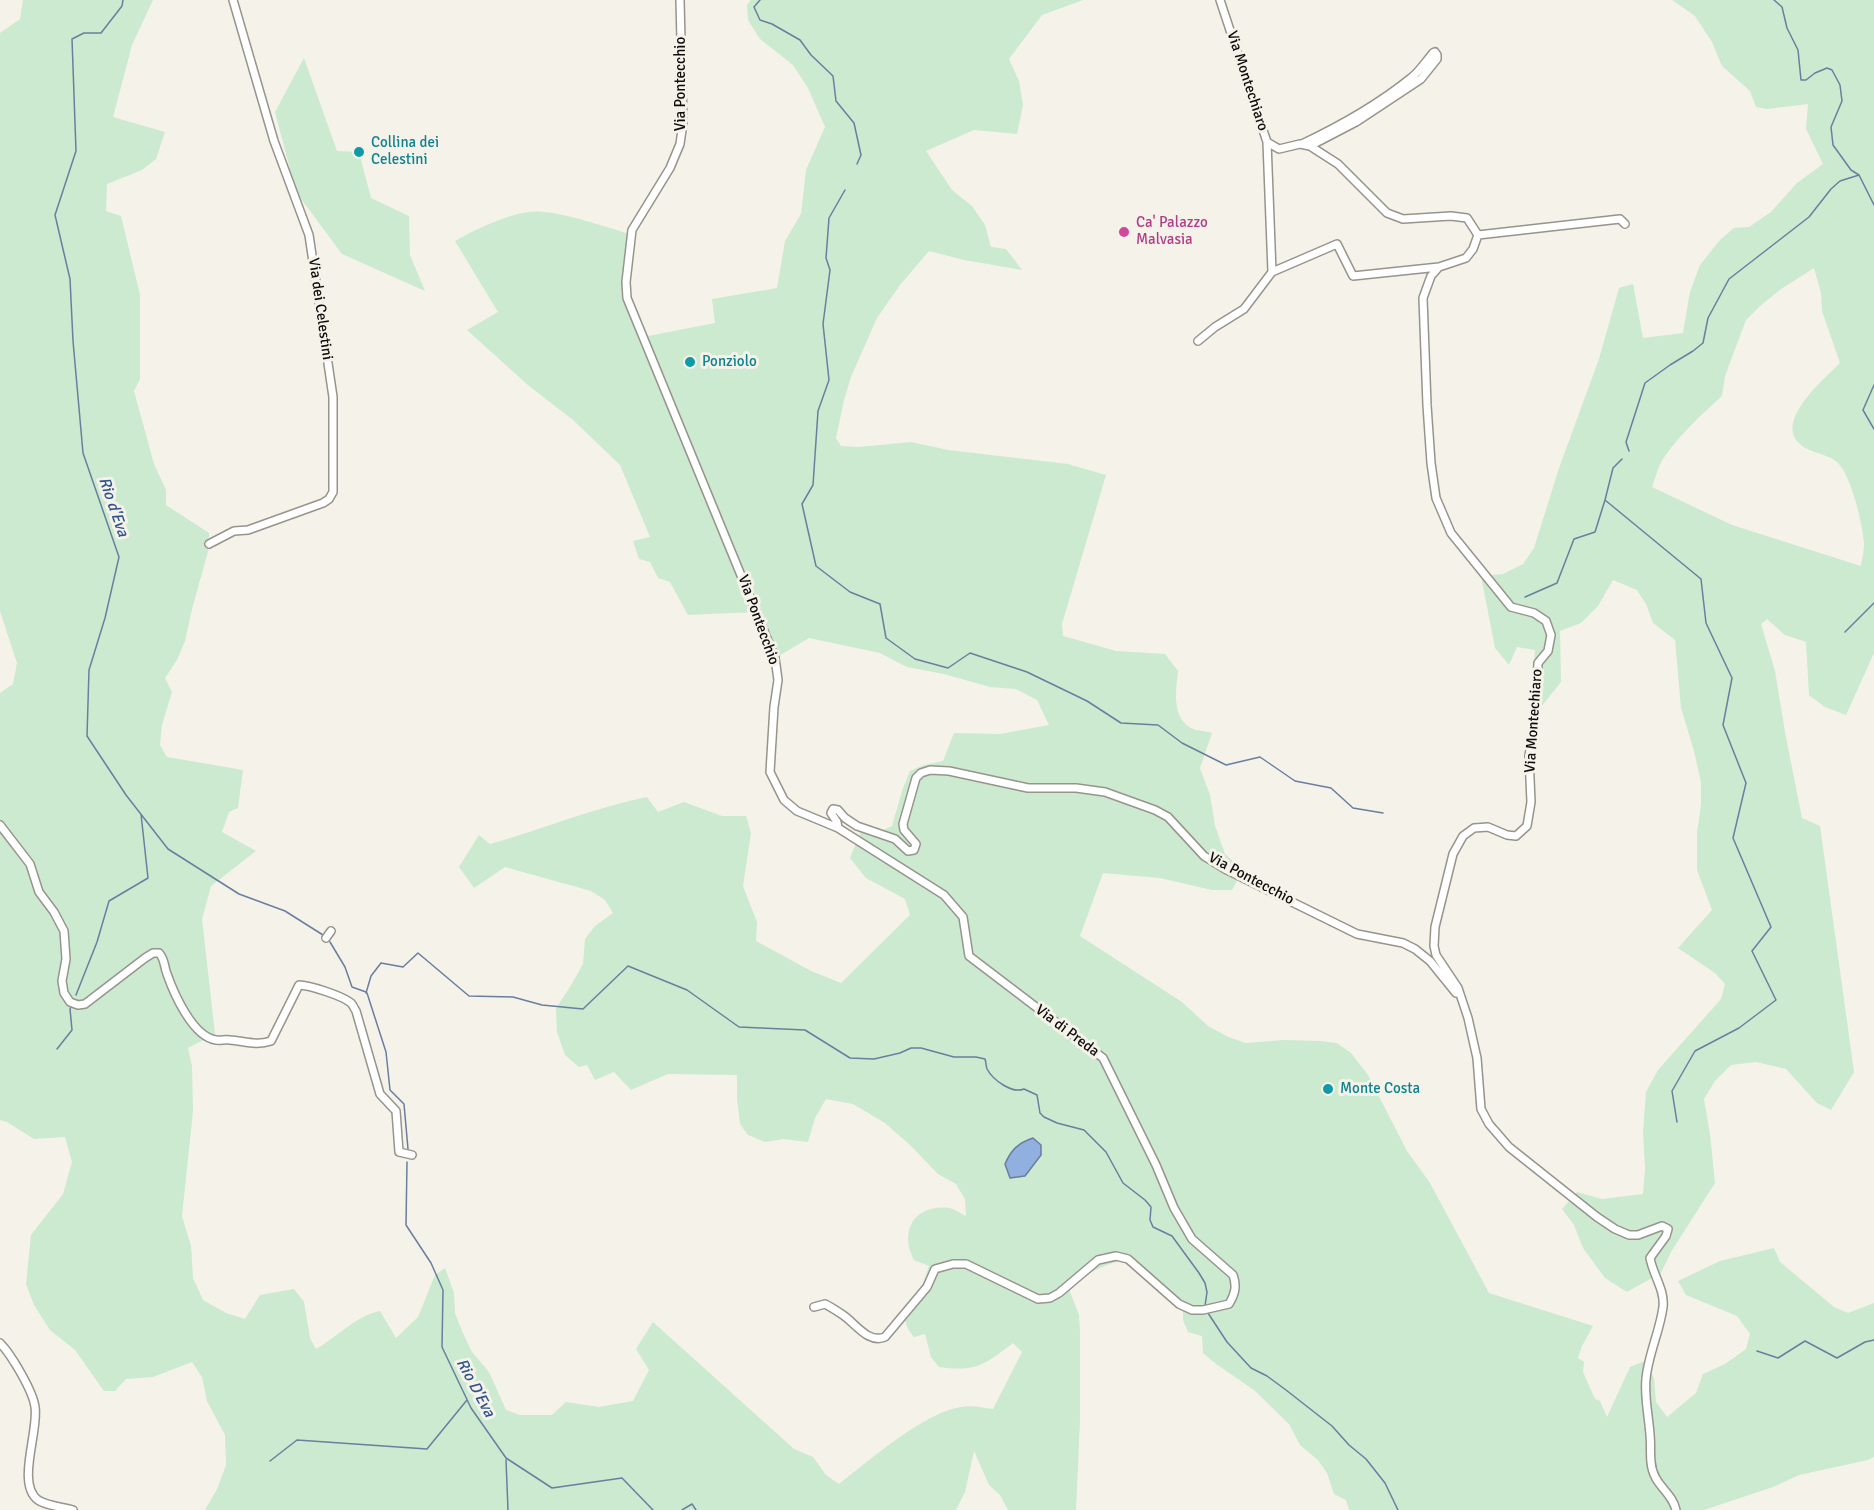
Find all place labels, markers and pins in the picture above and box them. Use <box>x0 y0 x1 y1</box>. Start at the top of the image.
place label: Collina dei Celestini <box>371 134 439 169</box>
marker: Collina dei Celestini <box>352 145 366 159</box>
place label: Ca' Palazzo Malvasia <box>1136 214 1208 249</box>
marker: Ca' Palazzo Malvasia <box>1117 225 1131 239</box>
place label: Ponziolo <box>702 353 757 371</box>
marker: Ponziolo <box>683 355 697 369</box>
place label: Monte Costa <box>1340 1080 1420 1098</box>
marker: Monte Costa <box>1321 1082 1335 1096</box>

